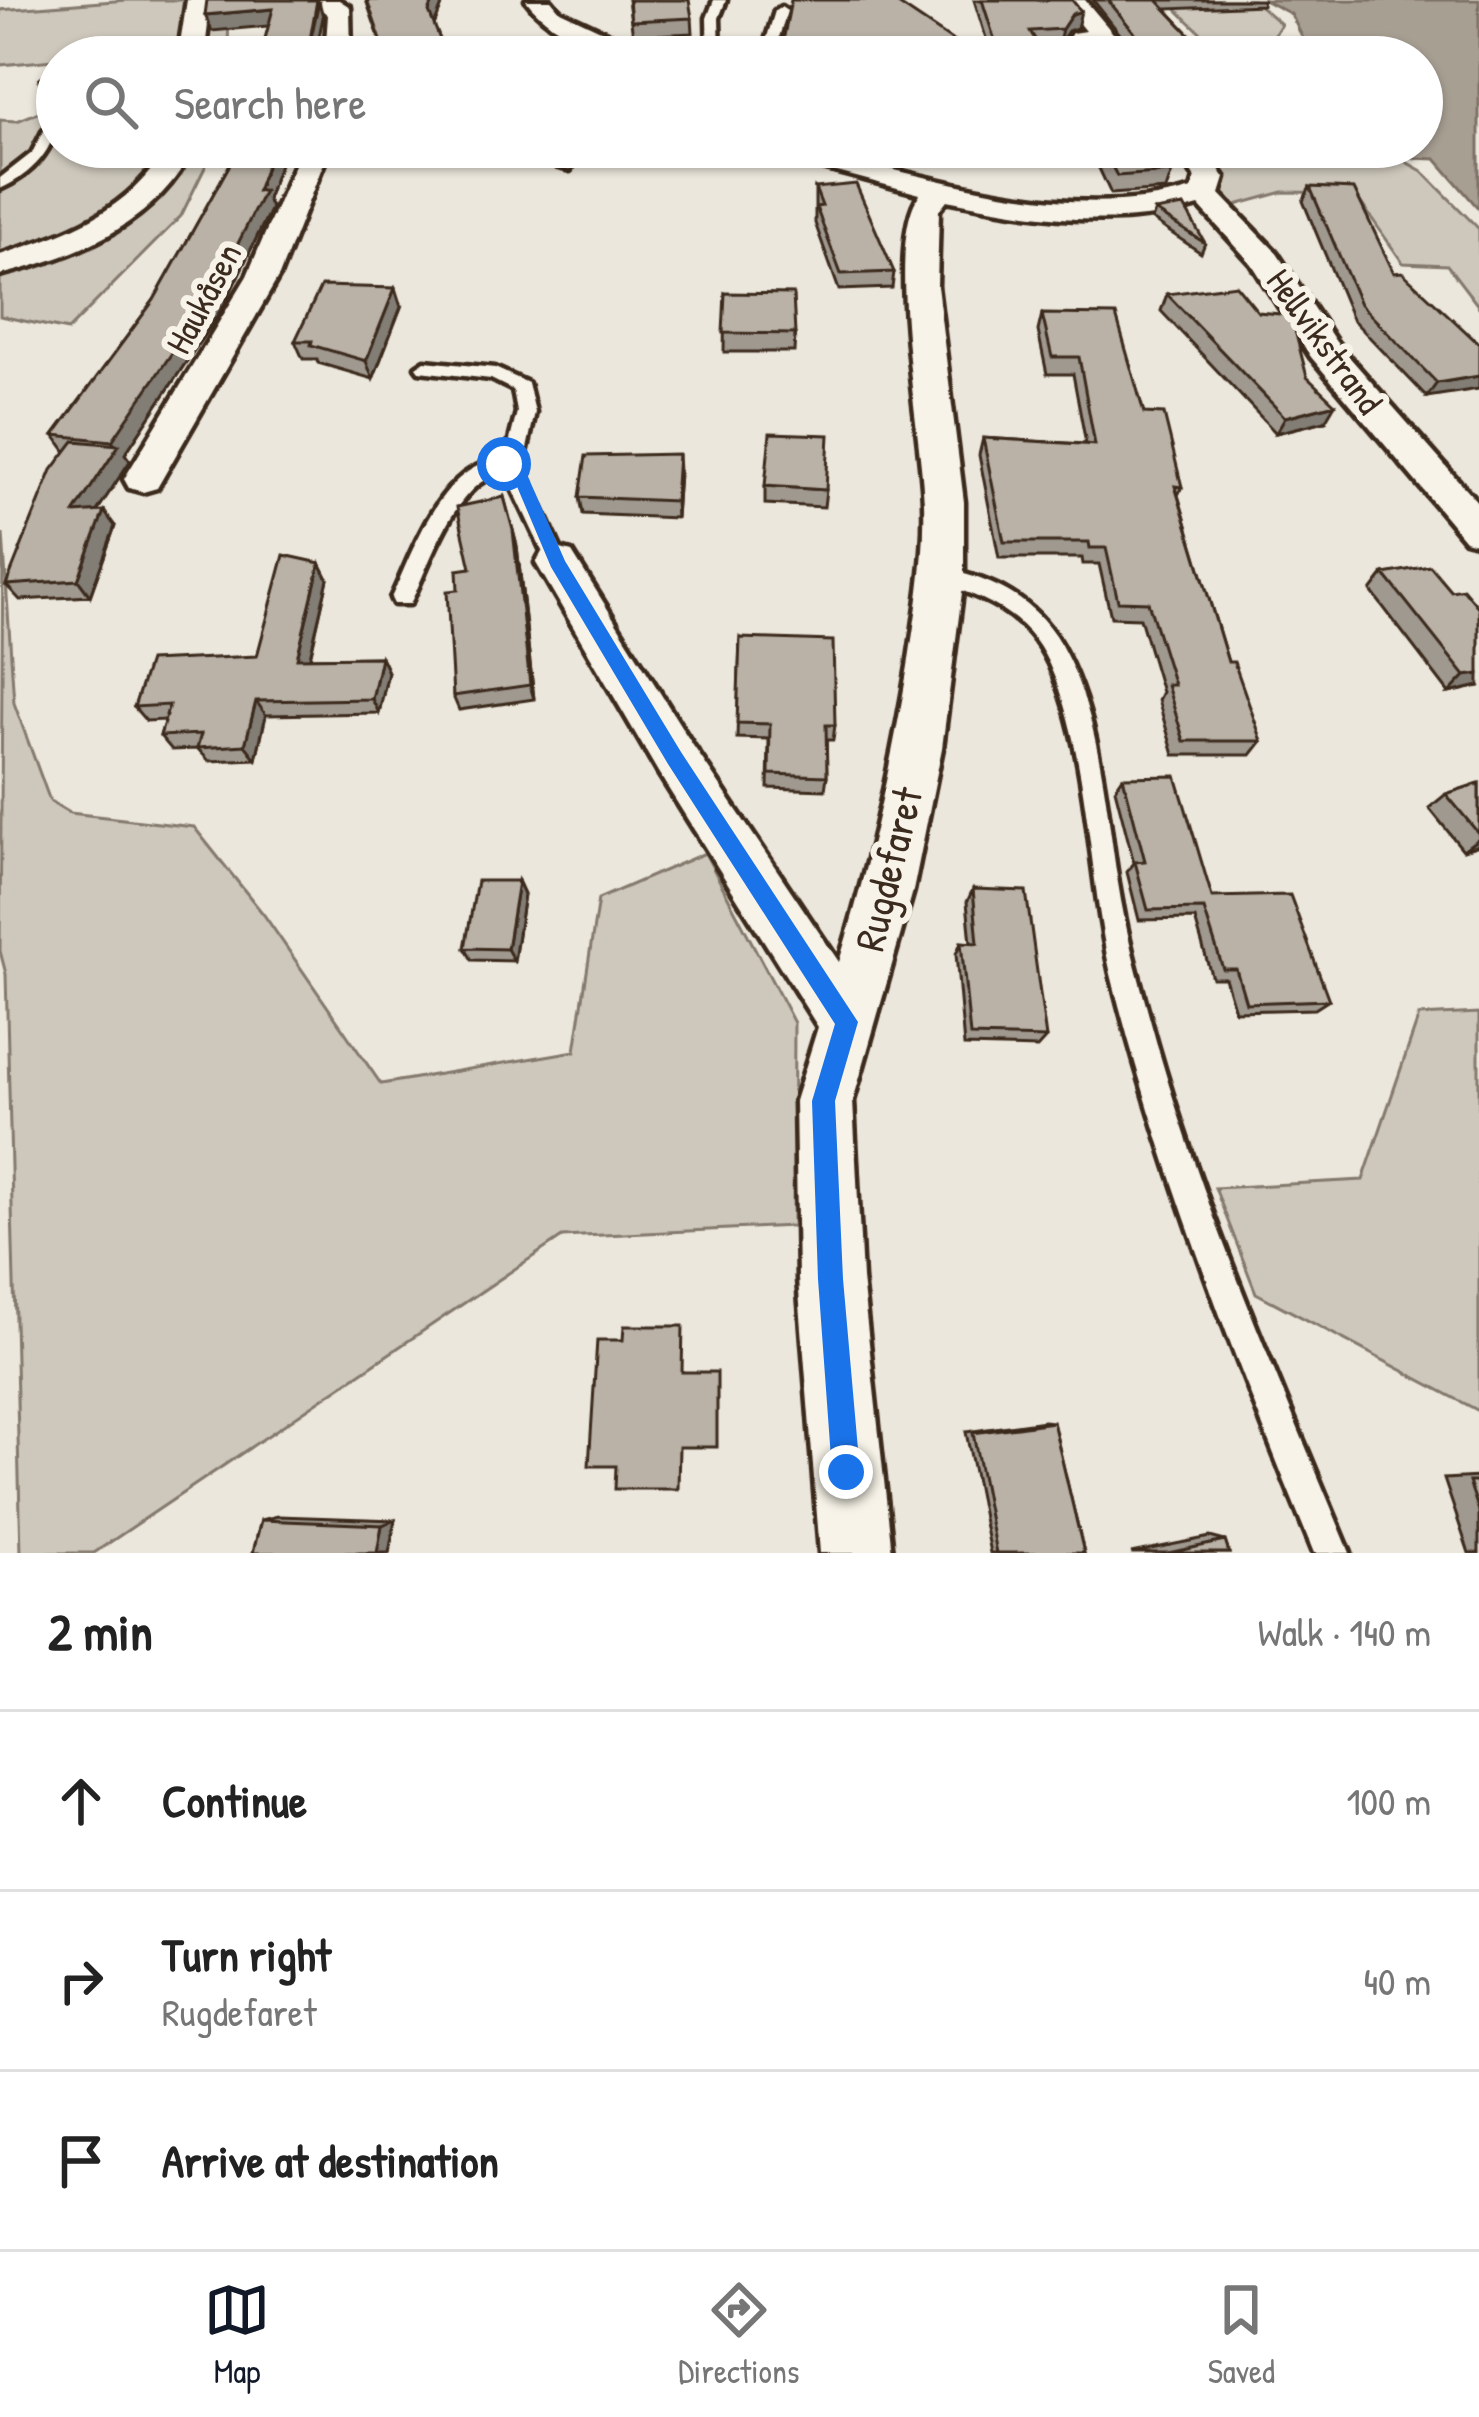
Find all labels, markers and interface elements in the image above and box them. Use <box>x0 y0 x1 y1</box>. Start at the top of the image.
search box <box>36 36 1443 168</box>
icon: search <box>78 69 144 135</box>
text: Search here <box>174 72 366 133</box>
street label: Haukåsen <box>153 234 252 362</box>
street label: Hellvikstrand <box>1256 258 1395 423</box>
route start <box>477 437 531 491</box>
street label: Rugdefaret <box>840 781 935 957</box>
route end <box>819 1445 873 1499</box>
text: 2 min <box>48 1597 153 1666</box>
text: Walk · 140 m <box>1258 1605 1431 1658</box>
icon: ahead <box>48 1768 114 1834</box>
text: Continue <box>162 1770 307 1831</box>
text: 100 m <box>1346 1774 1431 1827</box>
text: Turn right <box>162 1924 331 1985</box>
icon: right <box>48 1948 114 2014</box>
text: 40 m <box>1363 1954 1431 2007</box>
text: Rugdefaret <box>162 1985 317 2038</box>
icon: arrive <box>48 2128 114 2194</box>
text: Arrive at destination <box>162 2130 499 2191</box>
tab: Map <box>204 2277 270 2393</box>
tab: Directions <box>678 2277 800 2393</box>
tab: Saved <box>1208 2277 1275 2393</box>

